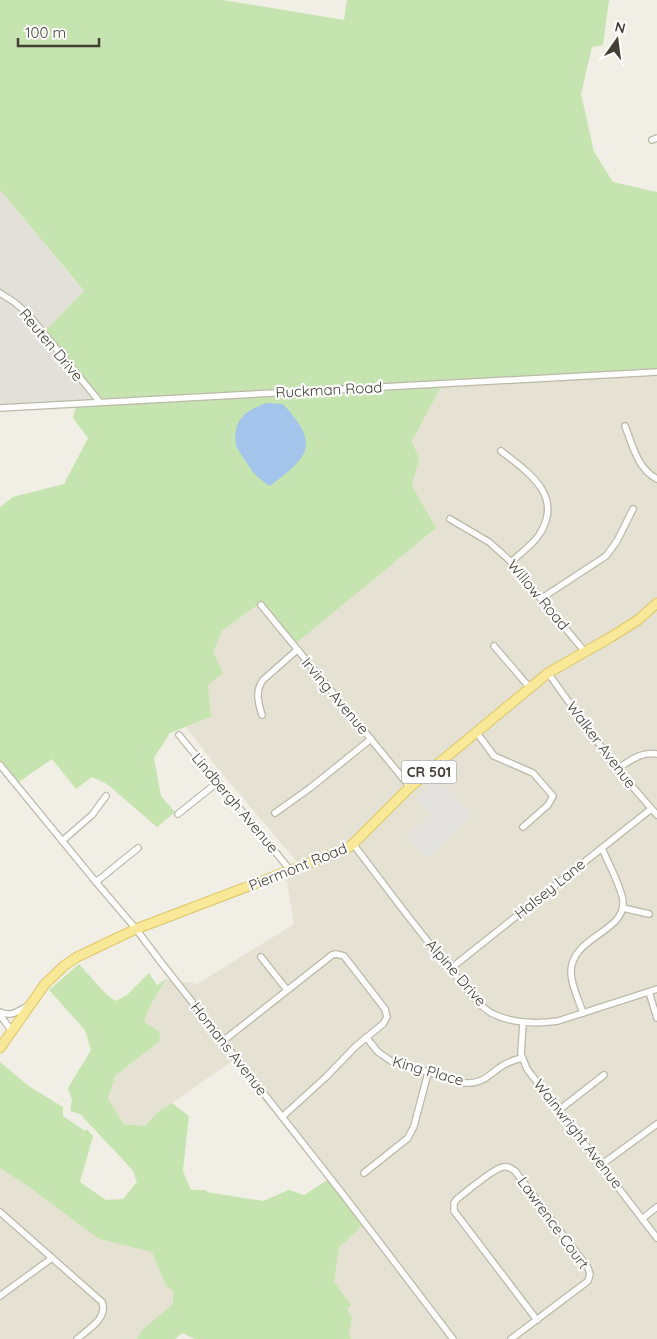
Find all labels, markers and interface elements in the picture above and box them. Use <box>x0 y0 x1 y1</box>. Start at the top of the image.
scale bar <box>18 15 99 47</box>
north arrow <box>592 15 642 65</box>
text: N <box>613 17 627 37</box>
text: 100 m <box>25 23 66 42</box>
street label: Reuten Drive <box>15 304 87 385</box>
street label: Ruckman Road <box>275 377 383 402</box>
street label: Willow Road <box>503 556 573 634</box>
street label: Irving Avenue <box>298 653 373 738</box>
street label: Walker Avenue <box>562 697 640 792</box>
street label: Lindbergh Avenue <box>188 749 283 857</box>
road number: CR 501 <box>402 760 456 784</box>
street label: Piermont Road <box>246 838 350 895</box>
street label: Halsey Lane <box>510 854 589 923</box>
street label: Alpine Drive <box>422 935 491 1010</box>
street label: Homans Avenue <box>187 998 272 1099</box>
street label: King Place <box>390 1051 466 1090</box>
street label: Wainwright Avenue <box>530 1075 627 1192</box>
street label: Lawrence Court <box>514 1173 593 1273</box>

